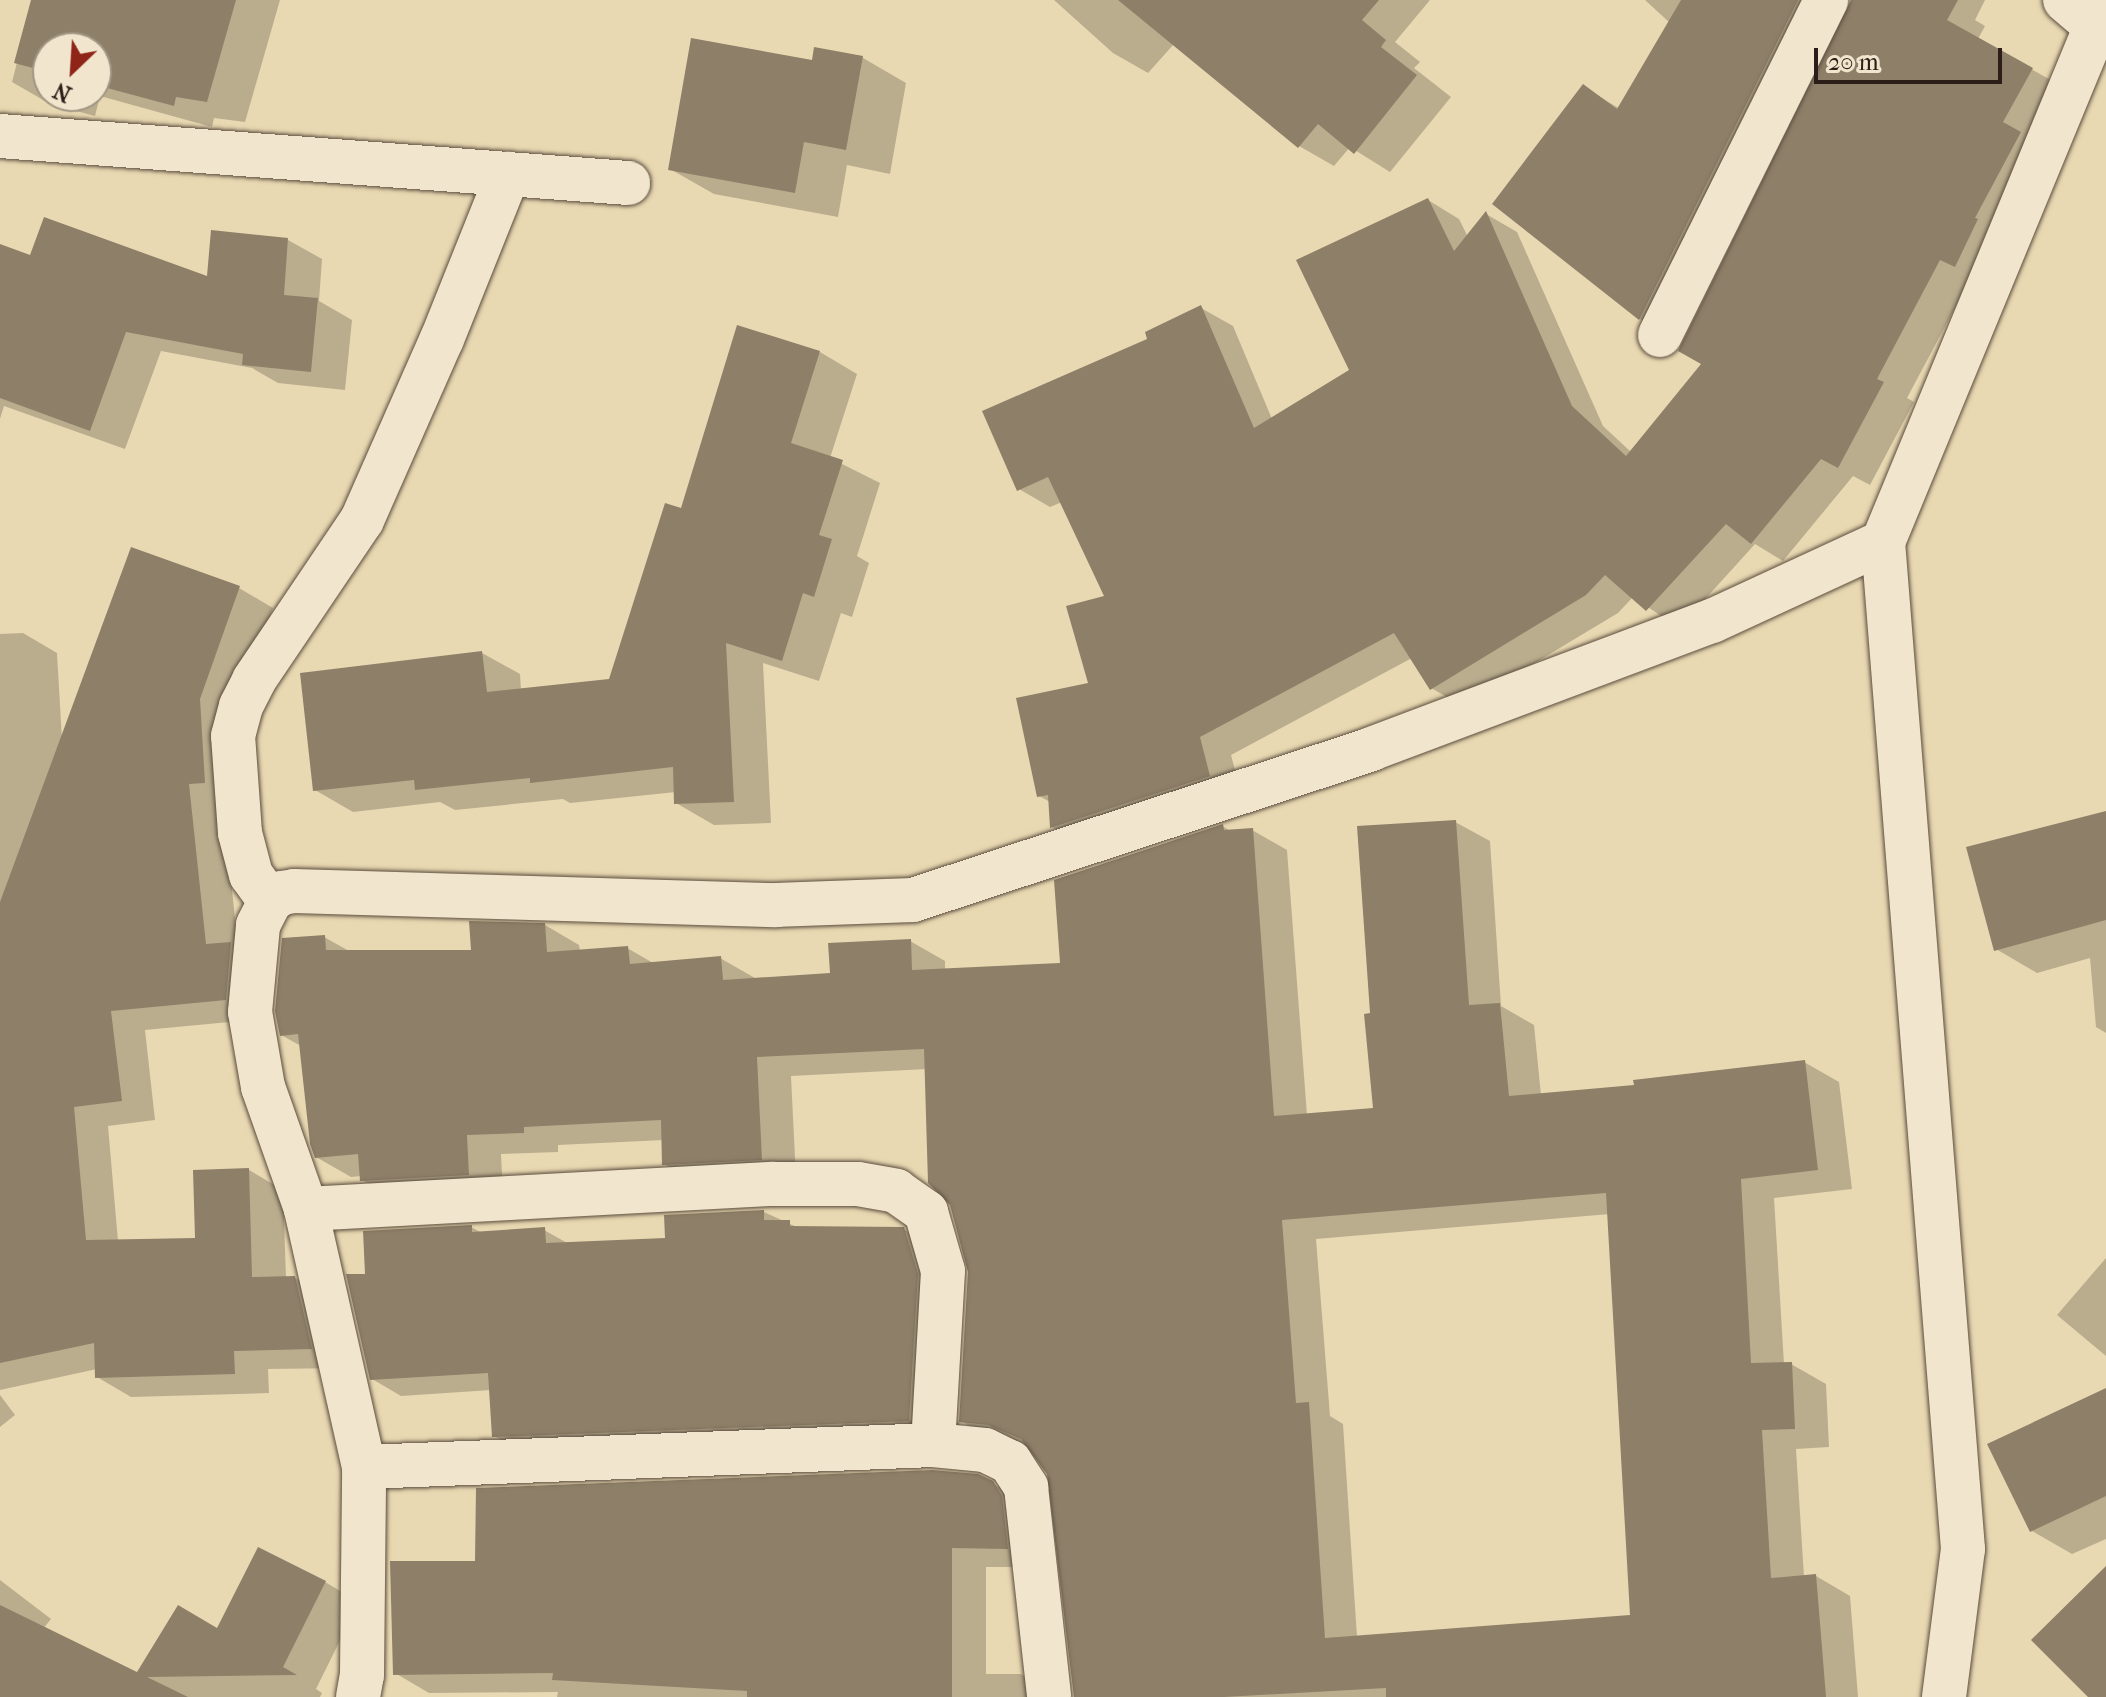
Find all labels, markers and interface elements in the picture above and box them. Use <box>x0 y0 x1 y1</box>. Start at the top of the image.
north arrow <box>32 32 112 112</box>
scale bar <box>1818 32 2006 82</box>
text: 20 m <box>1828 48 1879 76</box>
text: N <box>50 77 76 107</box>

